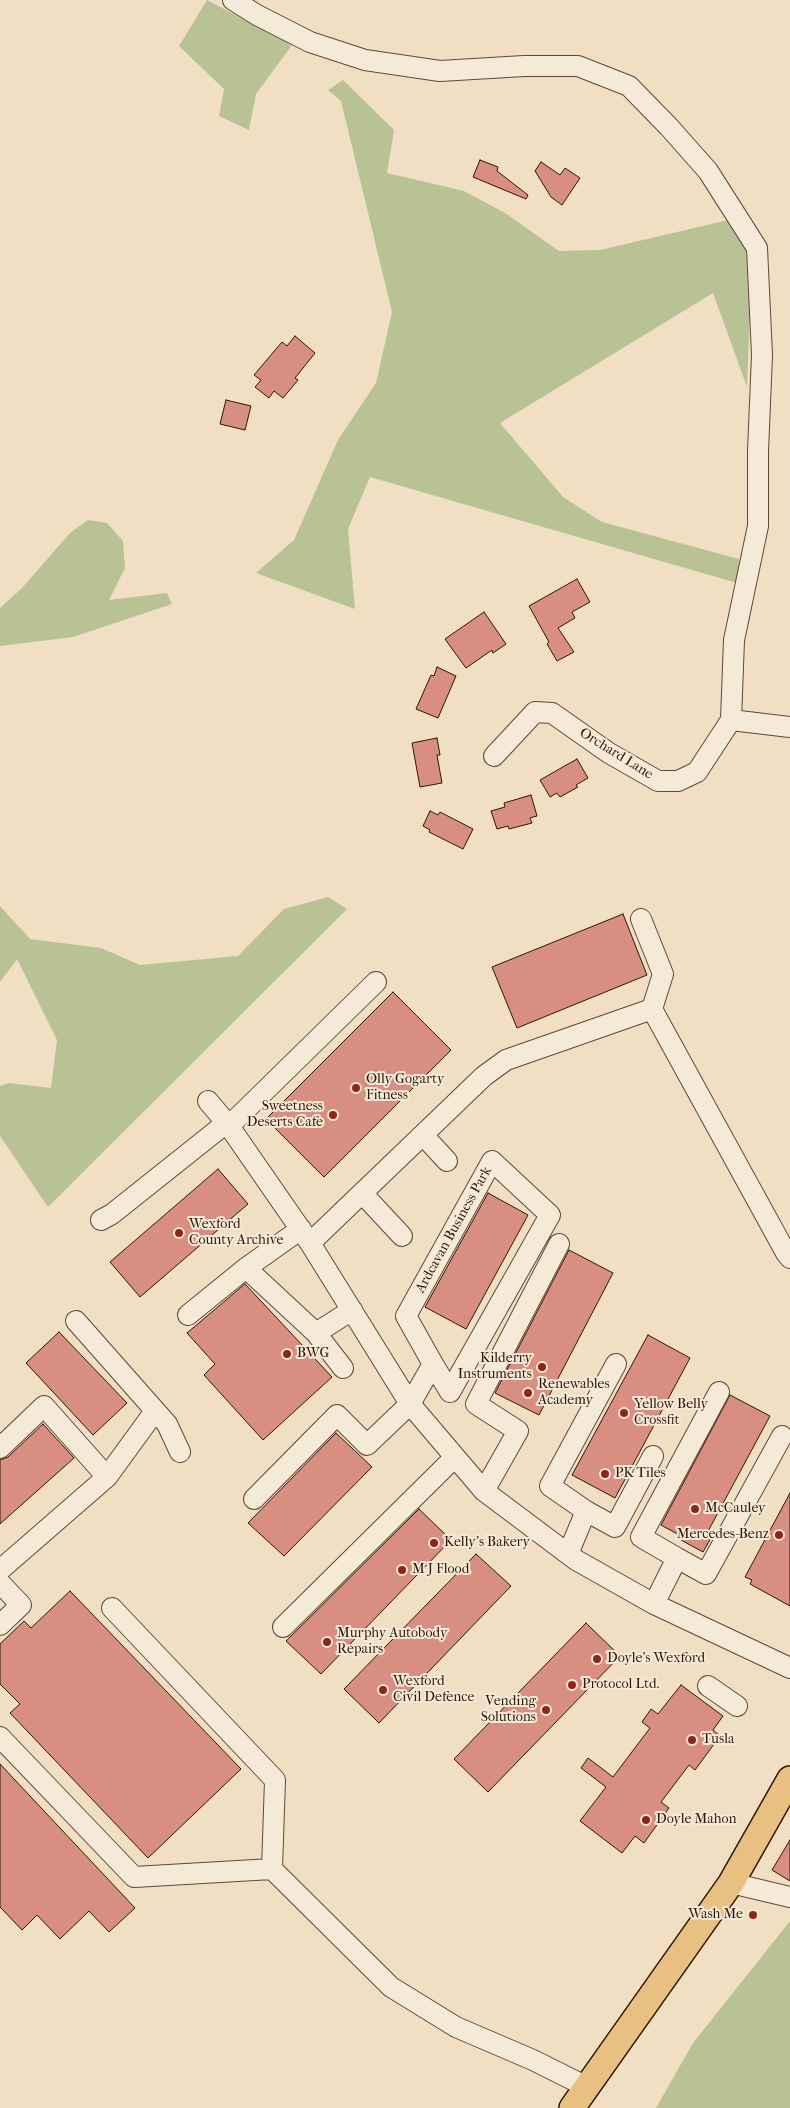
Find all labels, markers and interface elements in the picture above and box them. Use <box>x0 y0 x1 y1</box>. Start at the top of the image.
street label: Orchard Lane <box>576 725 656 783</box>
place label: Olly Gogarty Fitness <box>366 1072 444 1104</box>
marker: Olly Gogarty Fitness <box>350 1082 362 1094</box>
place label: Sweetness Deserts Cafe <box>247 1099 323 1132</box>
marker: Sweetness Deserts Cafe <box>327 1109 339 1121</box>
street label: Ardcavan Business Park <box>412 1164 496 1296</box>
place label: Wexford County Archive <box>189 1217 283 1250</box>
marker: Wexford County Archive <box>173 1227 185 1239</box>
place label: BWG <box>297 1346 329 1362</box>
marker: BWG <box>281 1348 293 1360</box>
place label: Kilderry Instruments <box>458 1351 532 1384</box>
marker: Kilderry Instruments <box>536 1361 548 1373</box>
place label: Renewables Academy <box>538 1377 610 1410</box>
marker: Renewables Academy <box>522 1387 534 1399</box>
place label: Yellow Belly Crossfit <box>634 1397 708 1430</box>
marker: Yellow Belly Crossfit <box>618 1407 630 1419</box>
place label: PK Tiles <box>615 1466 666 1482</box>
marker: PK Tiles <box>599 1468 611 1480</box>
place label: McCauley <box>705 1501 766 1517</box>
marker: McCauley <box>689 1503 701 1515</box>
place label: Mercedes-Benz <box>677 1527 769 1543</box>
marker: Mercedes-Benz <box>773 1529 785 1541</box>
place label: Kelly's Bakery <box>444 1535 530 1551</box>
marker: Kelly's Bakery <box>428 1537 440 1549</box>
place label: M J Flood <box>412 1562 469 1578</box>
marker: M J Flood <box>396 1564 408 1576</box>
place label: Murphy Autobody Repairs <box>337 1626 447 1658</box>
marker: Murphy Autobody Repairs <box>321 1636 333 1648</box>
place label: Doyle's Wexford <box>607 1651 705 1667</box>
marker: Doyle's Wexford <box>591 1653 603 1665</box>
place label: Wexford Civil Defence <box>393 1674 474 1706</box>
place label: Protocol Ltd. <box>582 1677 660 1693</box>
marker: Protocol Ltd. <box>566 1679 578 1691</box>
marker: Wexford Civil Defence <box>377 1684 389 1696</box>
place label: Vending Solutions <box>481 1694 536 1726</box>
marker: Vending Solutions <box>540 1704 552 1716</box>
place label: Tusla <box>702 1732 734 1748</box>
marker: Tusla <box>686 1734 698 1746</box>
place label: Doyle Mahon <box>656 1812 737 1828</box>
marker: Doyle Mahon <box>640 1814 652 1826</box>
place label: Wash Me <box>688 1907 743 1923</box>
marker: Wash Me <box>747 1909 759 1921</box>

